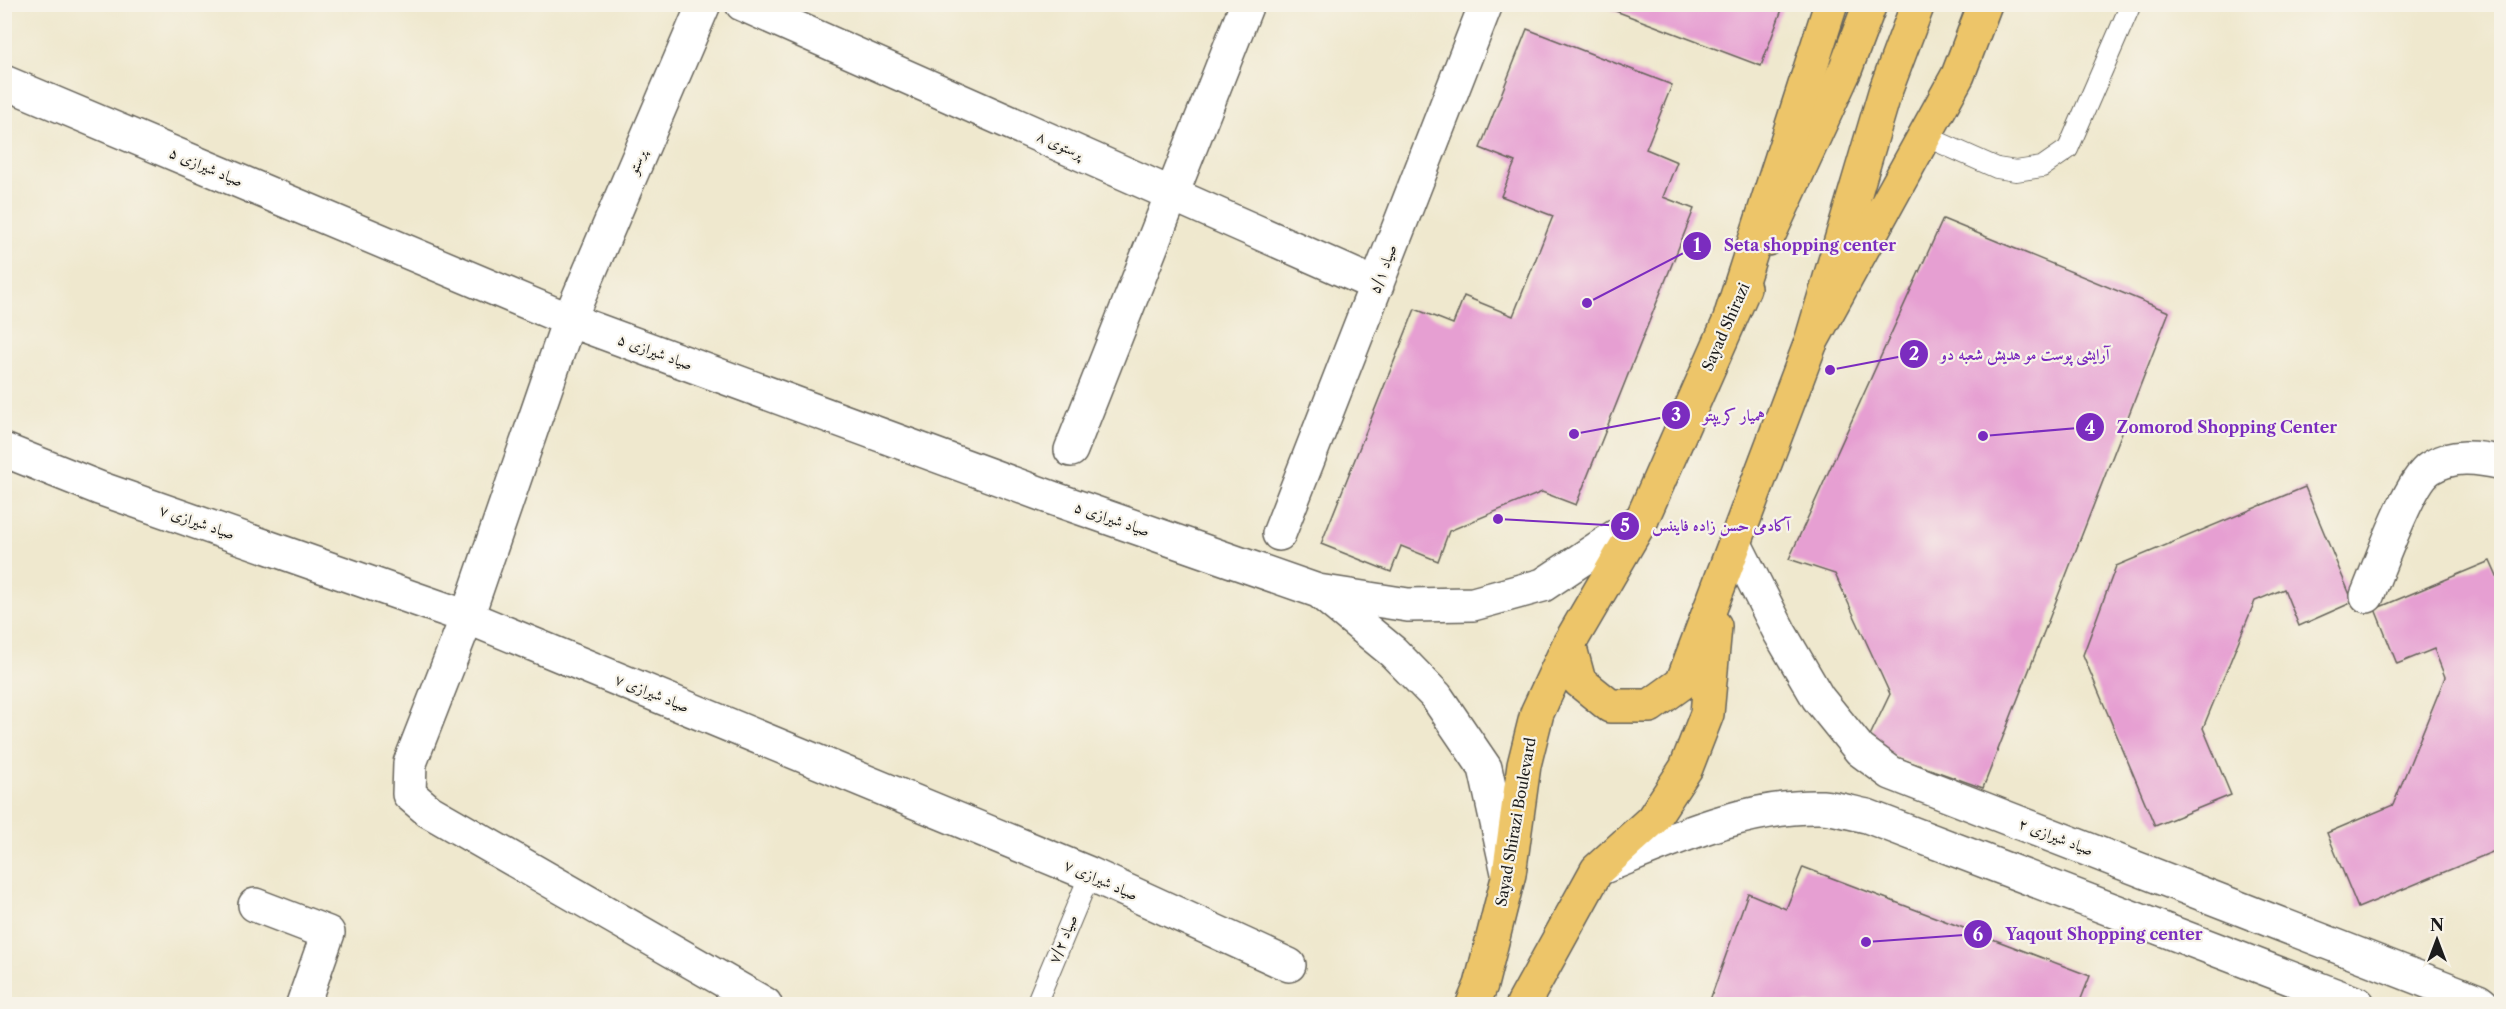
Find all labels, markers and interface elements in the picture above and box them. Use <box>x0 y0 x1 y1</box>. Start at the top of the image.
street label: پرستوی ۸ <box>1034 126 1088 165</box>
street label: صیاد شیرازی ۵ <box>166 142 246 191</box>
street label: پرستو <box>622 146 652 179</box>
callout: Seta shopping center <box>1682 229 1909 263</box>
text: 1 <box>1693 235 1701 257</box>
text: Seta shopping center <box>1724 235 1896 255</box>
street label: صیاد ۵/۱ <box>1364 241 1401 296</box>
street label: Sayad Shirazi <box>1698 279 1754 374</box>
street label: صیاد شیرازی ۵ <box>615 329 695 374</box>
callout: آرایشی پوست مو هدیش شعبه دو <box>1899 337 2122 371</box>
text: 2 <box>1909 343 1919 365</box>
text: آرایشی پوست مو هدیش شعبه دو <box>1939 344 2112 367</box>
callout: همیار کریپتو <box>1661 398 1776 432</box>
text: 3 <box>1671 404 1681 426</box>
text: همیار کریپتو <box>1701 405 1765 427</box>
callout: Zomorod Shopping Center <box>2075 410 2349 444</box>
text: 4 <box>2085 417 2095 439</box>
text: Zomorod Shopping Center <box>2117 417 2337 437</box>
street label: صیاد شیرازی ۵ <box>1072 497 1152 540</box>
street label: صیاد شیرازی ۷ <box>157 500 237 543</box>
callout: آکادمی حسن زاده فایننس <box>1610 509 1802 543</box>
text: 5 <box>1620 515 1630 537</box>
text: آکادمی حسن زاده فایننس <box>1652 515 1793 537</box>
street label: صیاد شیرازی ۷ <box>612 669 692 716</box>
street label: Sayad Shirazi Boulevard <box>1491 736 1540 908</box>
street label: صیاد شیرازی ۲ <box>2016 814 2096 859</box>
street label: صیاد شیرازی ۷ <box>1061 855 1141 904</box>
north arrow <box>2407 910 2467 970</box>
street label: صیاد ۷/۲ <box>1044 911 1081 966</box>
text: N <box>2430 915 2444 935</box>
callout: Yaqout Shopping center <box>1963 917 2214 951</box>
text: 6 <box>1973 924 1984 946</box>
text: Yaqout Shopping center <box>2004 924 2203 944</box>

